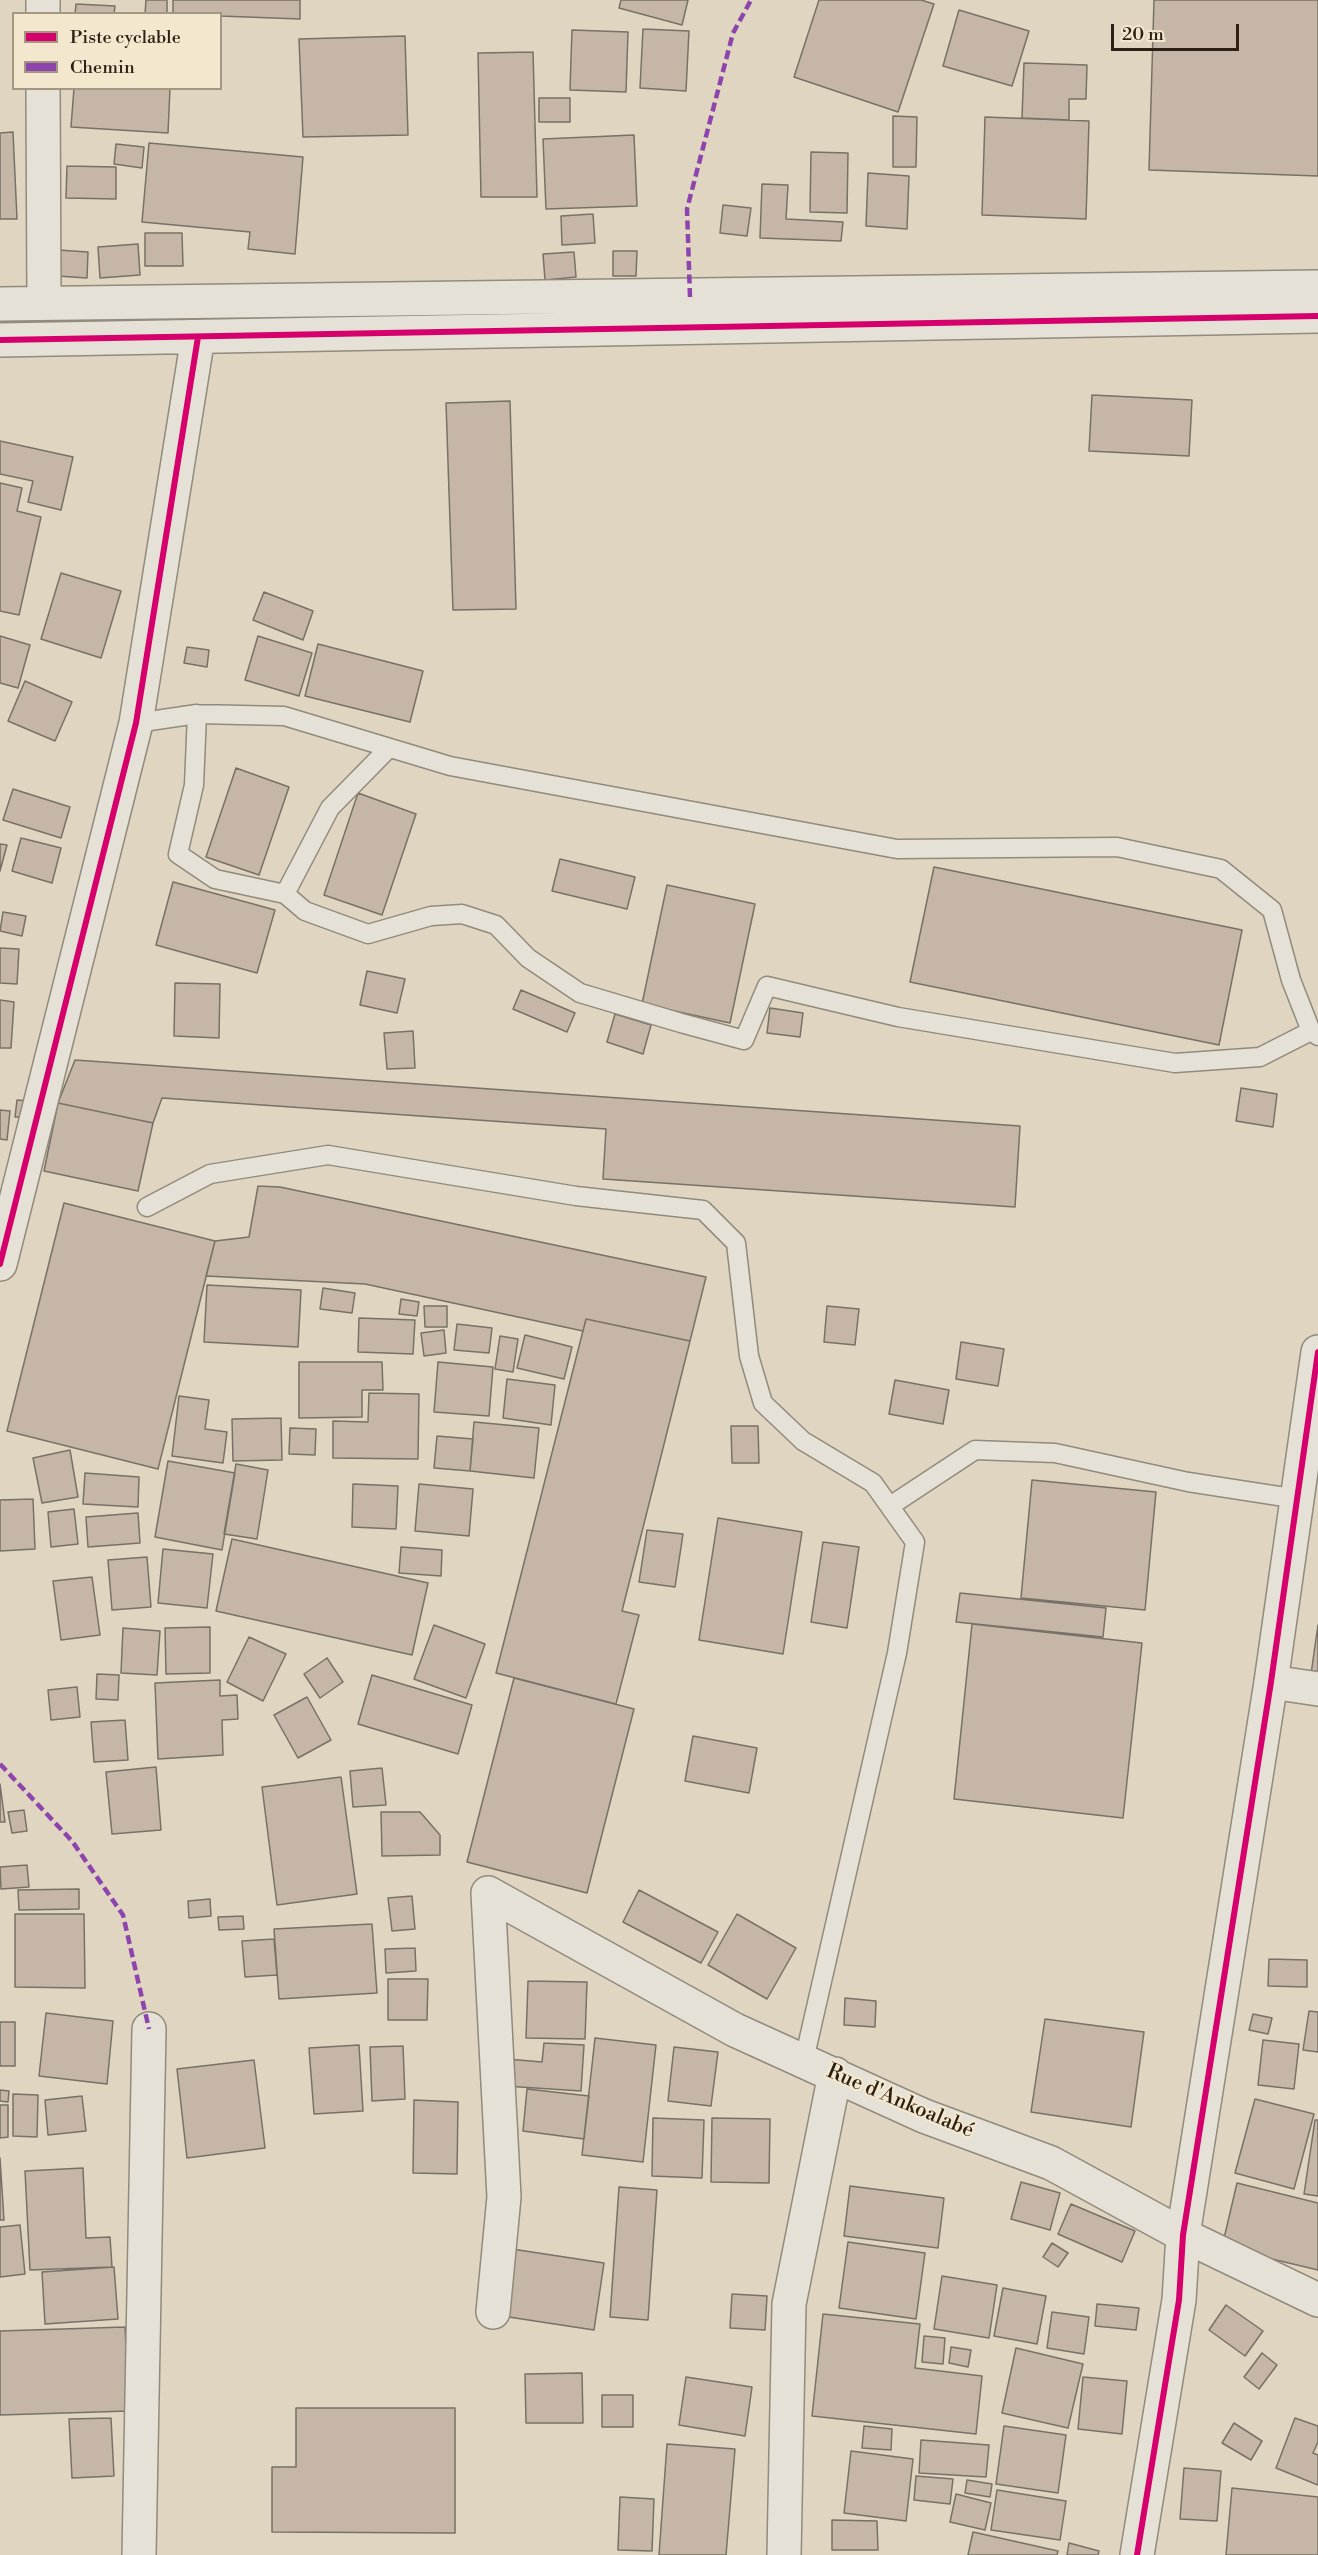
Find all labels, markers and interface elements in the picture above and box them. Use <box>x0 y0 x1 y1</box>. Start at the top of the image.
legend <box>12 12 222 90</box>
scale bar <box>1114 12 1242 50</box>
text: 20 m <box>1122 23 1164 46</box>
text: Piste cyclable <box>70 26 181 49</box>
text: Chemin <box>70 56 135 79</box>
street label: Rue d'Ankoalabé <box>823 2060 977 2144</box>

